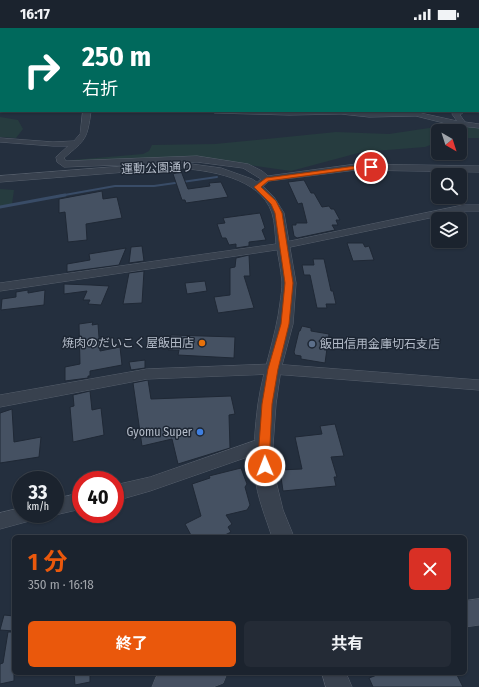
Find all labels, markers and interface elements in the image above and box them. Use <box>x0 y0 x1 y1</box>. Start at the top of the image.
text: 16:17 <box>20 5 50 23</box>
text: 250 m <box>82 40 151 73</box>
icon: right <box>16 44 68 96</box>
text: 右折 <box>82 78 118 100</box>
north arrow <box>431 124 467 160</box>
map controls <box>431 124 467 248</box>
pin <box>354 150 388 184</box>
icon: arrive <box>360 156 382 178</box>
street label: 運動公園通り <box>121 160 193 176</box>
button: search <box>431 168 467 204</box>
button: layers <box>431 212 467 248</box>
place label: 焼肉のだいこく屋飯田店 <box>62 336 194 350</box>
place label: 飯田信用金庫切石支店 <box>320 337 440 351</box>
marker: 焼肉のだいこく屋飯田店 <box>197 338 207 348</box>
marker: 飯田信用金庫切石支店 <box>307 339 317 349</box>
place label: Gyomu Super <box>126 425 193 439</box>
marker: Gyomu Super <box>195 427 205 437</box>
position arrow <box>244 445 286 487</box>
speed limit sign: 40 <box>72 471 124 523</box>
text: 33 <box>29 480 47 504</box>
text: km/h <box>27 501 49 513</box>
text: 1 分 <box>28 548 67 576</box>
button: close <box>409 548 451 590</box>
text: 350 m · 16:18 <box>28 577 94 592</box>
button: 終了 <box>28 621 236 667</box>
button: 共有 <box>244 621 451 667</box>

